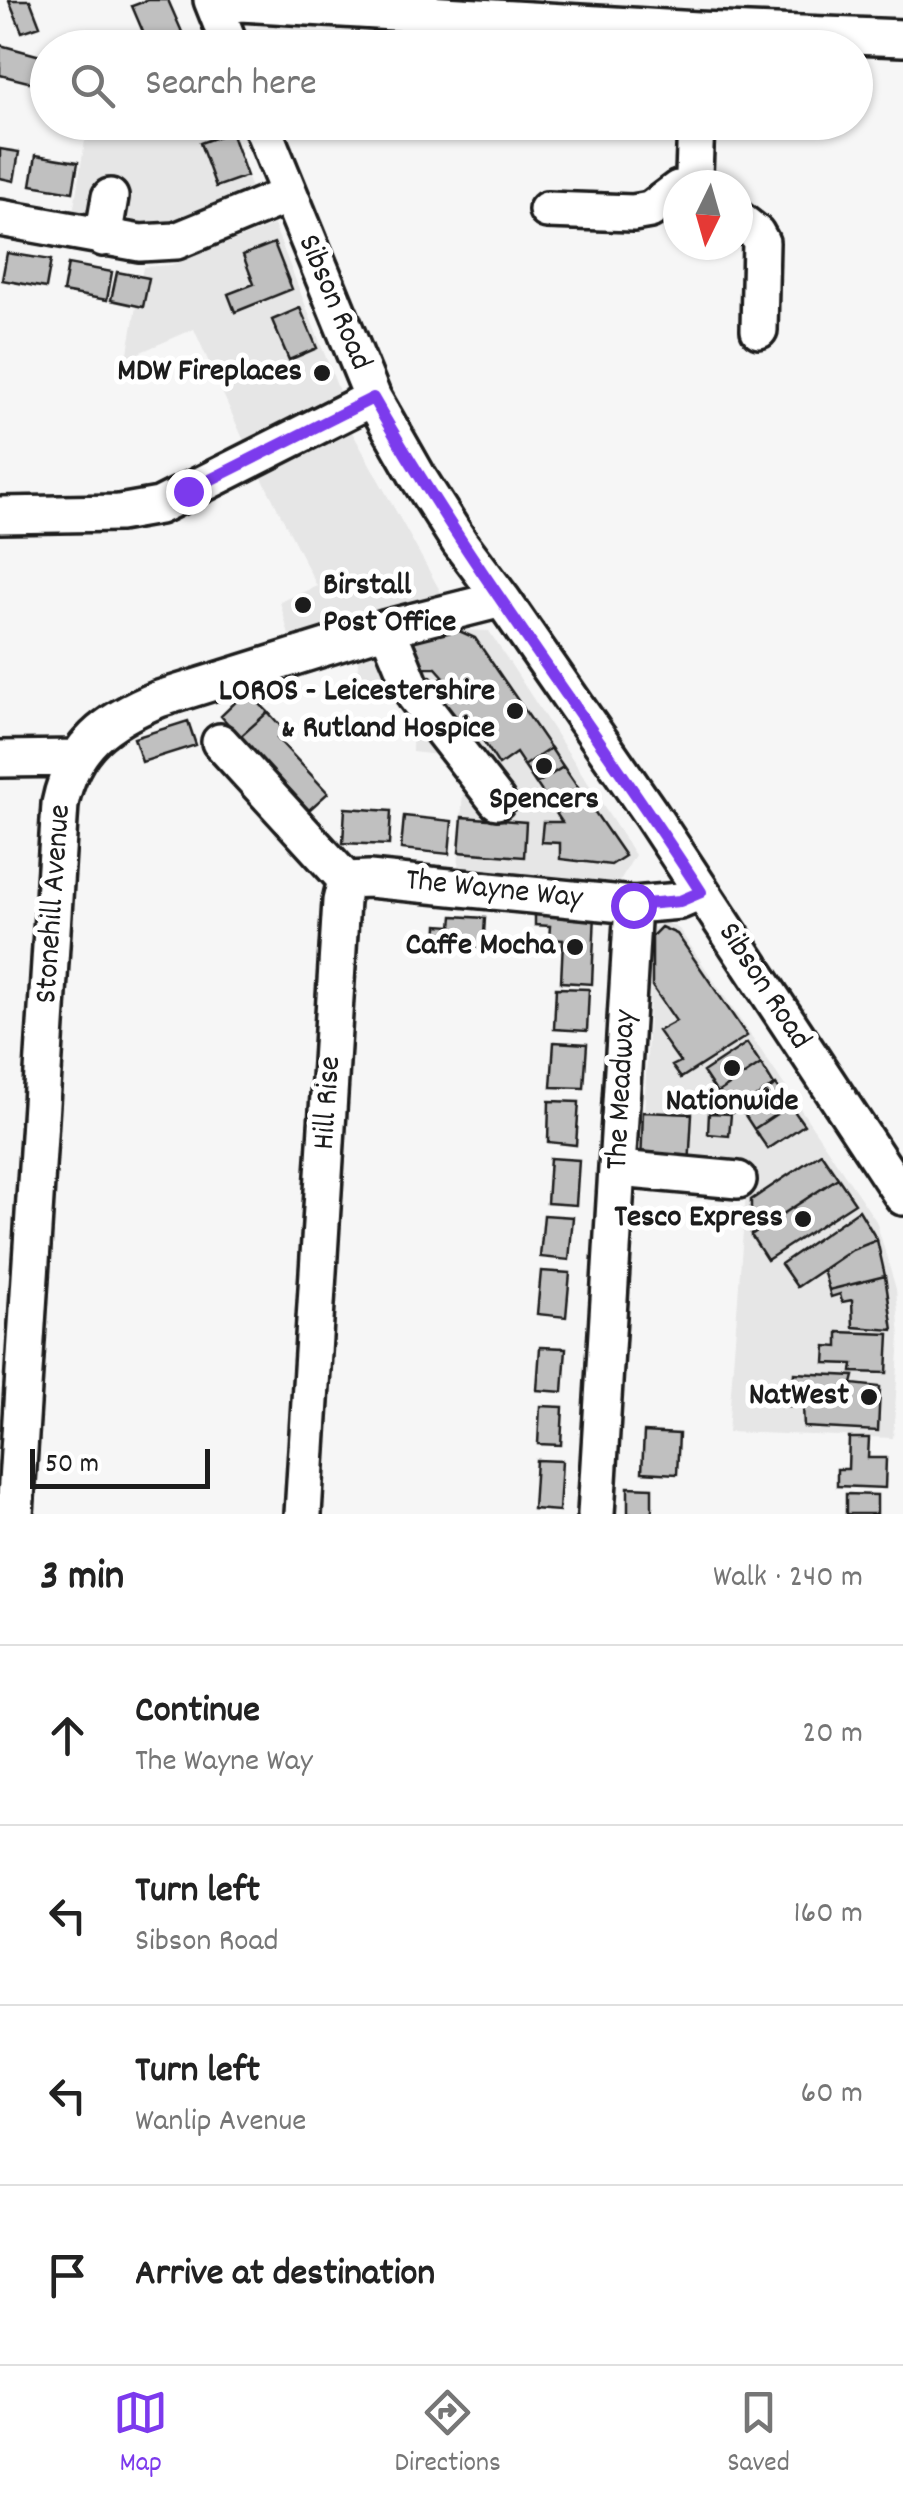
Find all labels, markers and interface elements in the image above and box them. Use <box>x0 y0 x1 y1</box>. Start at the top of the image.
search box <box>30 30 873 140</box>
icon: search <box>65 58 120 113</box>
text: Search here <box>145 58 317 113</box>
north arrow <box>663 170 753 260</box>
street label: Sibson Road <box>284 228 382 378</box>
place label: MDW Fireplaces <box>117 350 302 396</box>
marker: MDW Fireplaces <box>311 362 333 384</box>
route end <box>166 469 212 515</box>
place label: Birstall Post Office <box>323 564 456 647</box>
marker: Birstall Post Office <box>292 594 314 616</box>
place label: LOROS - Leicestershire & Rutland Hospice <box>219 670 495 753</box>
marker: LOROS - Leicestershire & Rutland Hospice <box>504 700 526 722</box>
marker: Spencers <box>533 755 555 777</box>
place label: Spencers <box>489 778 599 824</box>
street label: Stonehill Avenue <box>25 803 85 1005</box>
street label: The Wayne Way <box>403 859 586 923</box>
route start <box>611 883 657 929</box>
street label: Sibson Road <box>705 914 821 1060</box>
place label: Caffe Mocha <box>406 924 556 970</box>
marker: Caffe Mocha <box>564 936 586 958</box>
street label: The Meadway <box>596 1008 650 1171</box>
street label: Hill Rise <box>303 1055 355 1151</box>
marker: Nationwide <box>721 1057 743 1079</box>
place label: Nationwide <box>665 1080 799 1126</box>
place label: Tesco Express <box>614 1196 783 1242</box>
marker: Tesco Express <box>792 1208 814 1230</box>
place label: NatWest <box>749 1374 849 1420</box>
marker: NatWest <box>858 1386 880 1408</box>
scale bar <box>30 1444 210 1488</box>
text: 50 m <box>45 1446 99 1486</box>
text: 3 min <box>40 1549 124 1609</box>
text: Walk · 240 m <box>713 1556 863 1602</box>
text: Continue <box>135 1685 260 1740</box>
icon: ahead <box>40 1708 95 1763</box>
text: 20 m <box>802 1712 863 1758</box>
text: The Wayne Way <box>135 1740 313 1786</box>
text: Turn left <box>135 1865 260 1920</box>
icon: left <box>40 1888 95 1943</box>
text: 160 m <box>794 1892 863 1938</box>
text: Sibson Road <box>135 1920 279 1966</box>
text: Turn left <box>135 2045 260 2100</box>
icon: left <box>40 2068 95 2123</box>
text: 60 m <box>801 2072 863 2118</box>
text: Wanlip Avenue <box>135 2100 306 2146</box>
icon: arrive <box>40 2248 95 2303</box>
text: Arrive at destination <box>135 2248 435 2303</box>
tab: Map <box>113 2385 168 2485</box>
tab: Directions <box>395 2385 501 2485</box>
tab: Saved <box>727 2385 790 2485</box>

